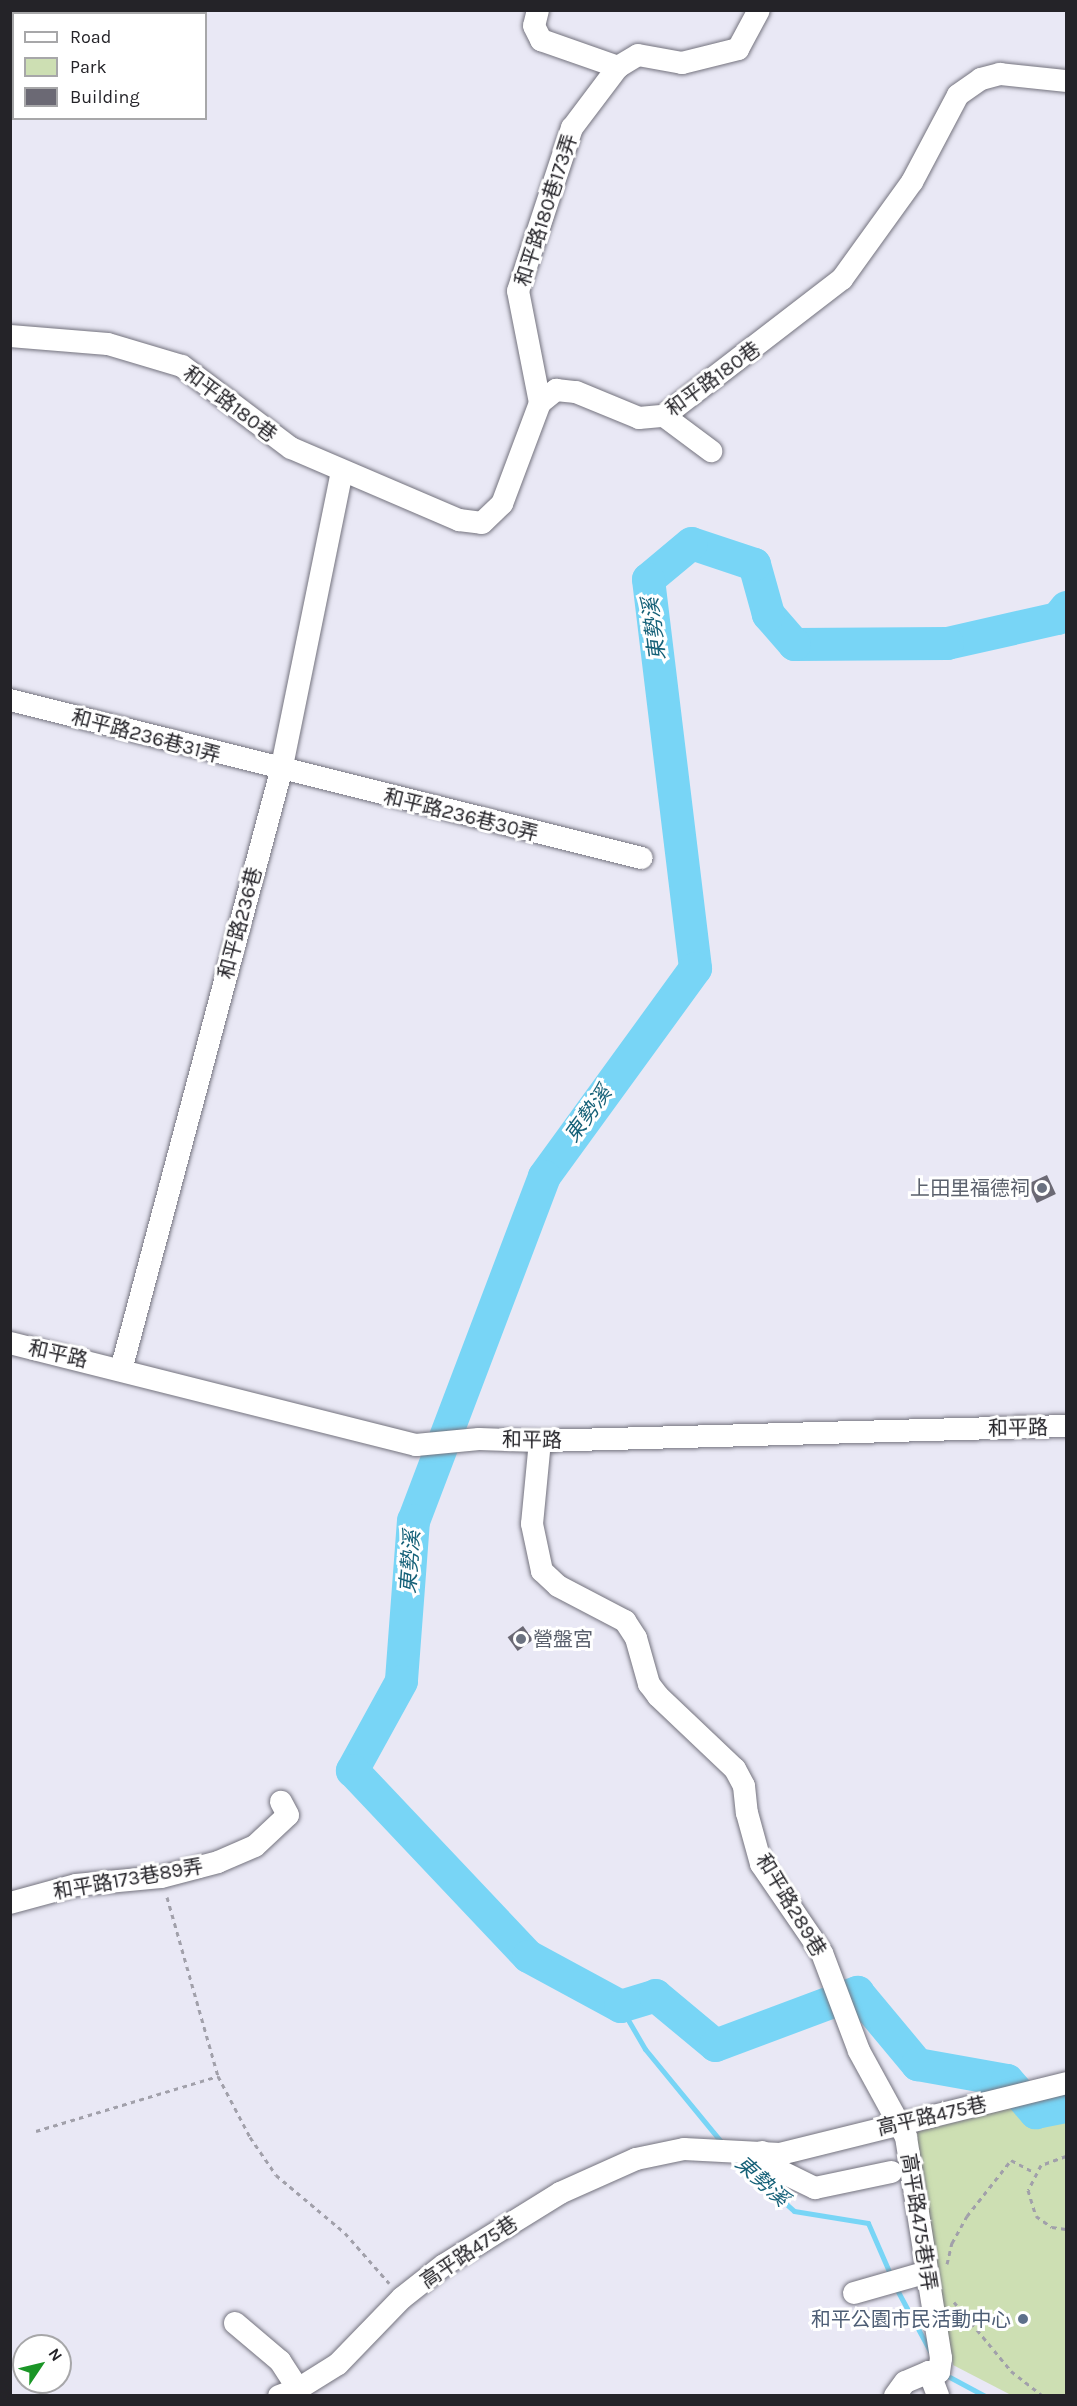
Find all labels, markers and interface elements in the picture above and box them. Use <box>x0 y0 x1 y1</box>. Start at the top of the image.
legend <box>12 12 207 120</box>
text: Road <box>70 26 111 48</box>
text: Park <box>70 56 107 78</box>
text: Building <box>70 86 140 108</box>
street label: 和平路180巷173弄 <box>510 131 582 289</box>
street label: 和平路180巷 <box>661 337 765 421</box>
street label: 和平路180巷 <box>179 361 281 447</box>
water label: 東勢溪 <box>638 596 670 662</box>
street label: 和平路236巷31弄 <box>69 705 223 767</box>
street label: 和平路236巷30弄 <box>381 784 541 846</box>
street label: 和平路236巷 <box>214 864 266 982</box>
water label: 東勢溪 <box>559 1081 617 1147</box>
place label: 上田里福德祠 <box>910 1176 1030 1200</box>
marker: 上田里福德祠 <box>1035 1181 1049 1195</box>
street label: 和平路 <box>26 1336 90 1372</box>
street label: 和平路 <box>988 1415 1048 1441</box>
street label: 和平路 <box>502 1427 562 1453</box>
water label: 東勢溪 <box>395 1530 425 1594</box>
place label: 營盤宮 <box>533 1627 593 1651</box>
marker: 營盤宮 <box>514 1632 528 1646</box>
street label: 和平路289巷 <box>751 1849 831 1961</box>
street label: 和平路173巷89弄 <box>51 1854 205 1904</box>
street label: 高平路475巷 <box>875 2092 989 2140</box>
water label: 東勢溪 <box>730 2151 794 2211</box>
street label: 高平路475巷1弄 <box>896 2152 942 2292</box>
street label: 高平路475巷 <box>416 2211 522 2293</box>
place label: 和平公園市民活動中心 <box>811 2307 1011 2331</box>
marker: 和平公園市民活動中心 <box>1016 2312 1030 2326</box>
north arrow <box>12 2334 72 2394</box>
text: N <box>44 2344 67 2365</box>

